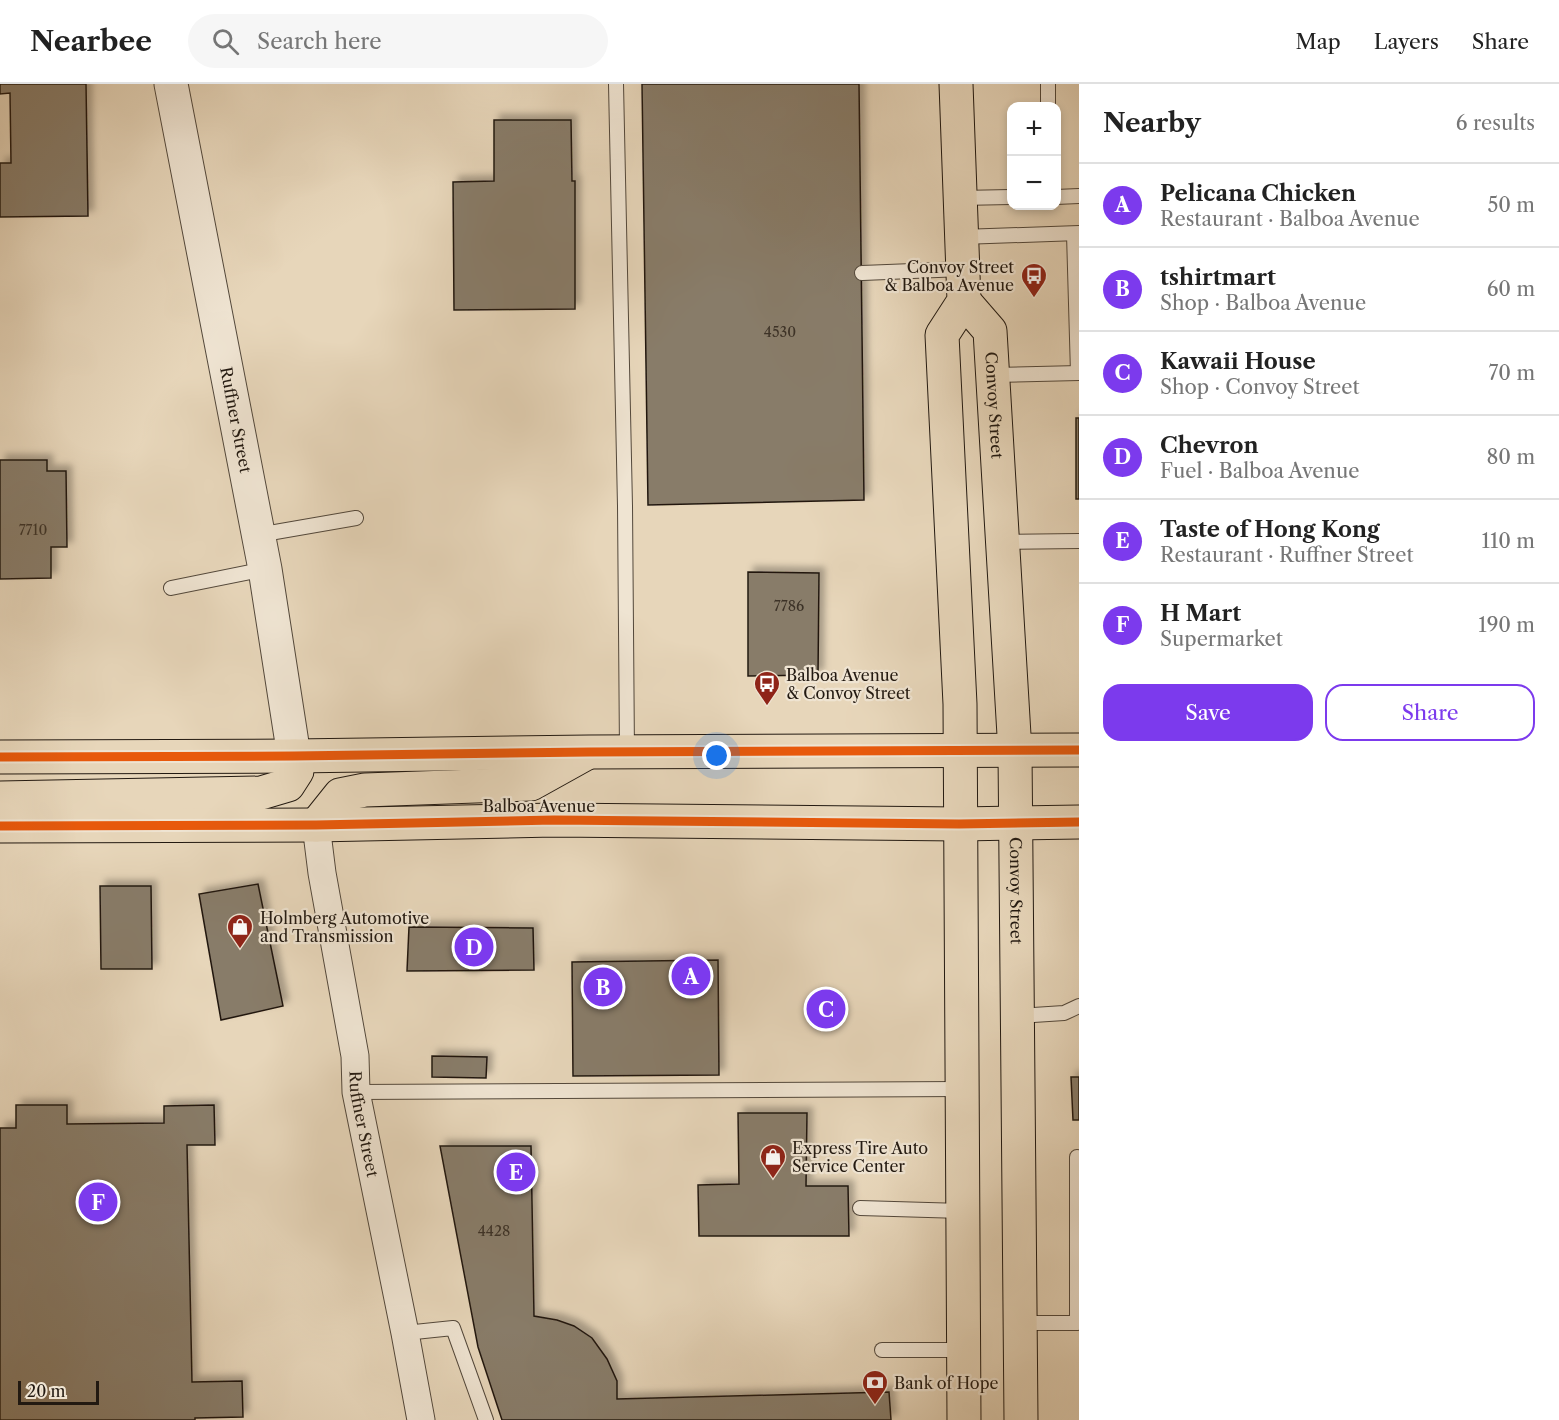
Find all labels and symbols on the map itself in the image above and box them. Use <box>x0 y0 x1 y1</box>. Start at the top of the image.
place label: Convoy Street & Balboa Avenue <box>884 257 1014 295</box>
bus stop icon: Convoy Street & Balboa Avenue <box>1019 261 1049 299</box>
house number: 4530 <box>764 323 796 341</box>
street label: Convoy Street <box>981 351 1008 460</box>
street label: Ruffner Street <box>216 365 256 475</box>
house number: 7710 <box>19 521 47 539</box>
house number: 7786 <box>774 597 804 615</box>
place label: Balboa Avenue & Convoy Street <box>786 665 911 703</box>
bus stop icon: Balboa Avenue & Convoy Street <box>752 669 782 707</box>
your location <box>702 741 731 770</box>
street label: Balboa Avenue <box>483 796 595 816</box>
street label: Convoy Street <box>1006 837 1027 945</box>
place label: Holmberg Automotive and Transmission <box>260 908 429 946</box>
shop icon: Holmberg Automotive and Transmission <box>225 912 255 950</box>
pin: D <box>454 924 494 970</box>
pin: A <box>672 954 710 998</box>
pin: B <box>584 964 622 1010</box>
pin: C <box>806 986 846 1032</box>
street label: Ruffner Street <box>345 1071 383 1179</box>
place label: Express Tire Auto Service Center <box>792 1138 928 1176</box>
shop icon: Express Tire Auto Service Center <box>758 1142 788 1180</box>
pin: E <box>496 1150 536 1194</box>
pin: F <box>78 1180 118 1224</box>
house number: 4428 <box>478 1222 510 1240</box>
bank icon: Bank of Hope <box>860 1368 890 1406</box>
place label: Bank of Hope <box>894 1373 999 1393</box>
scale bar <box>18 1378 99 1406</box>

